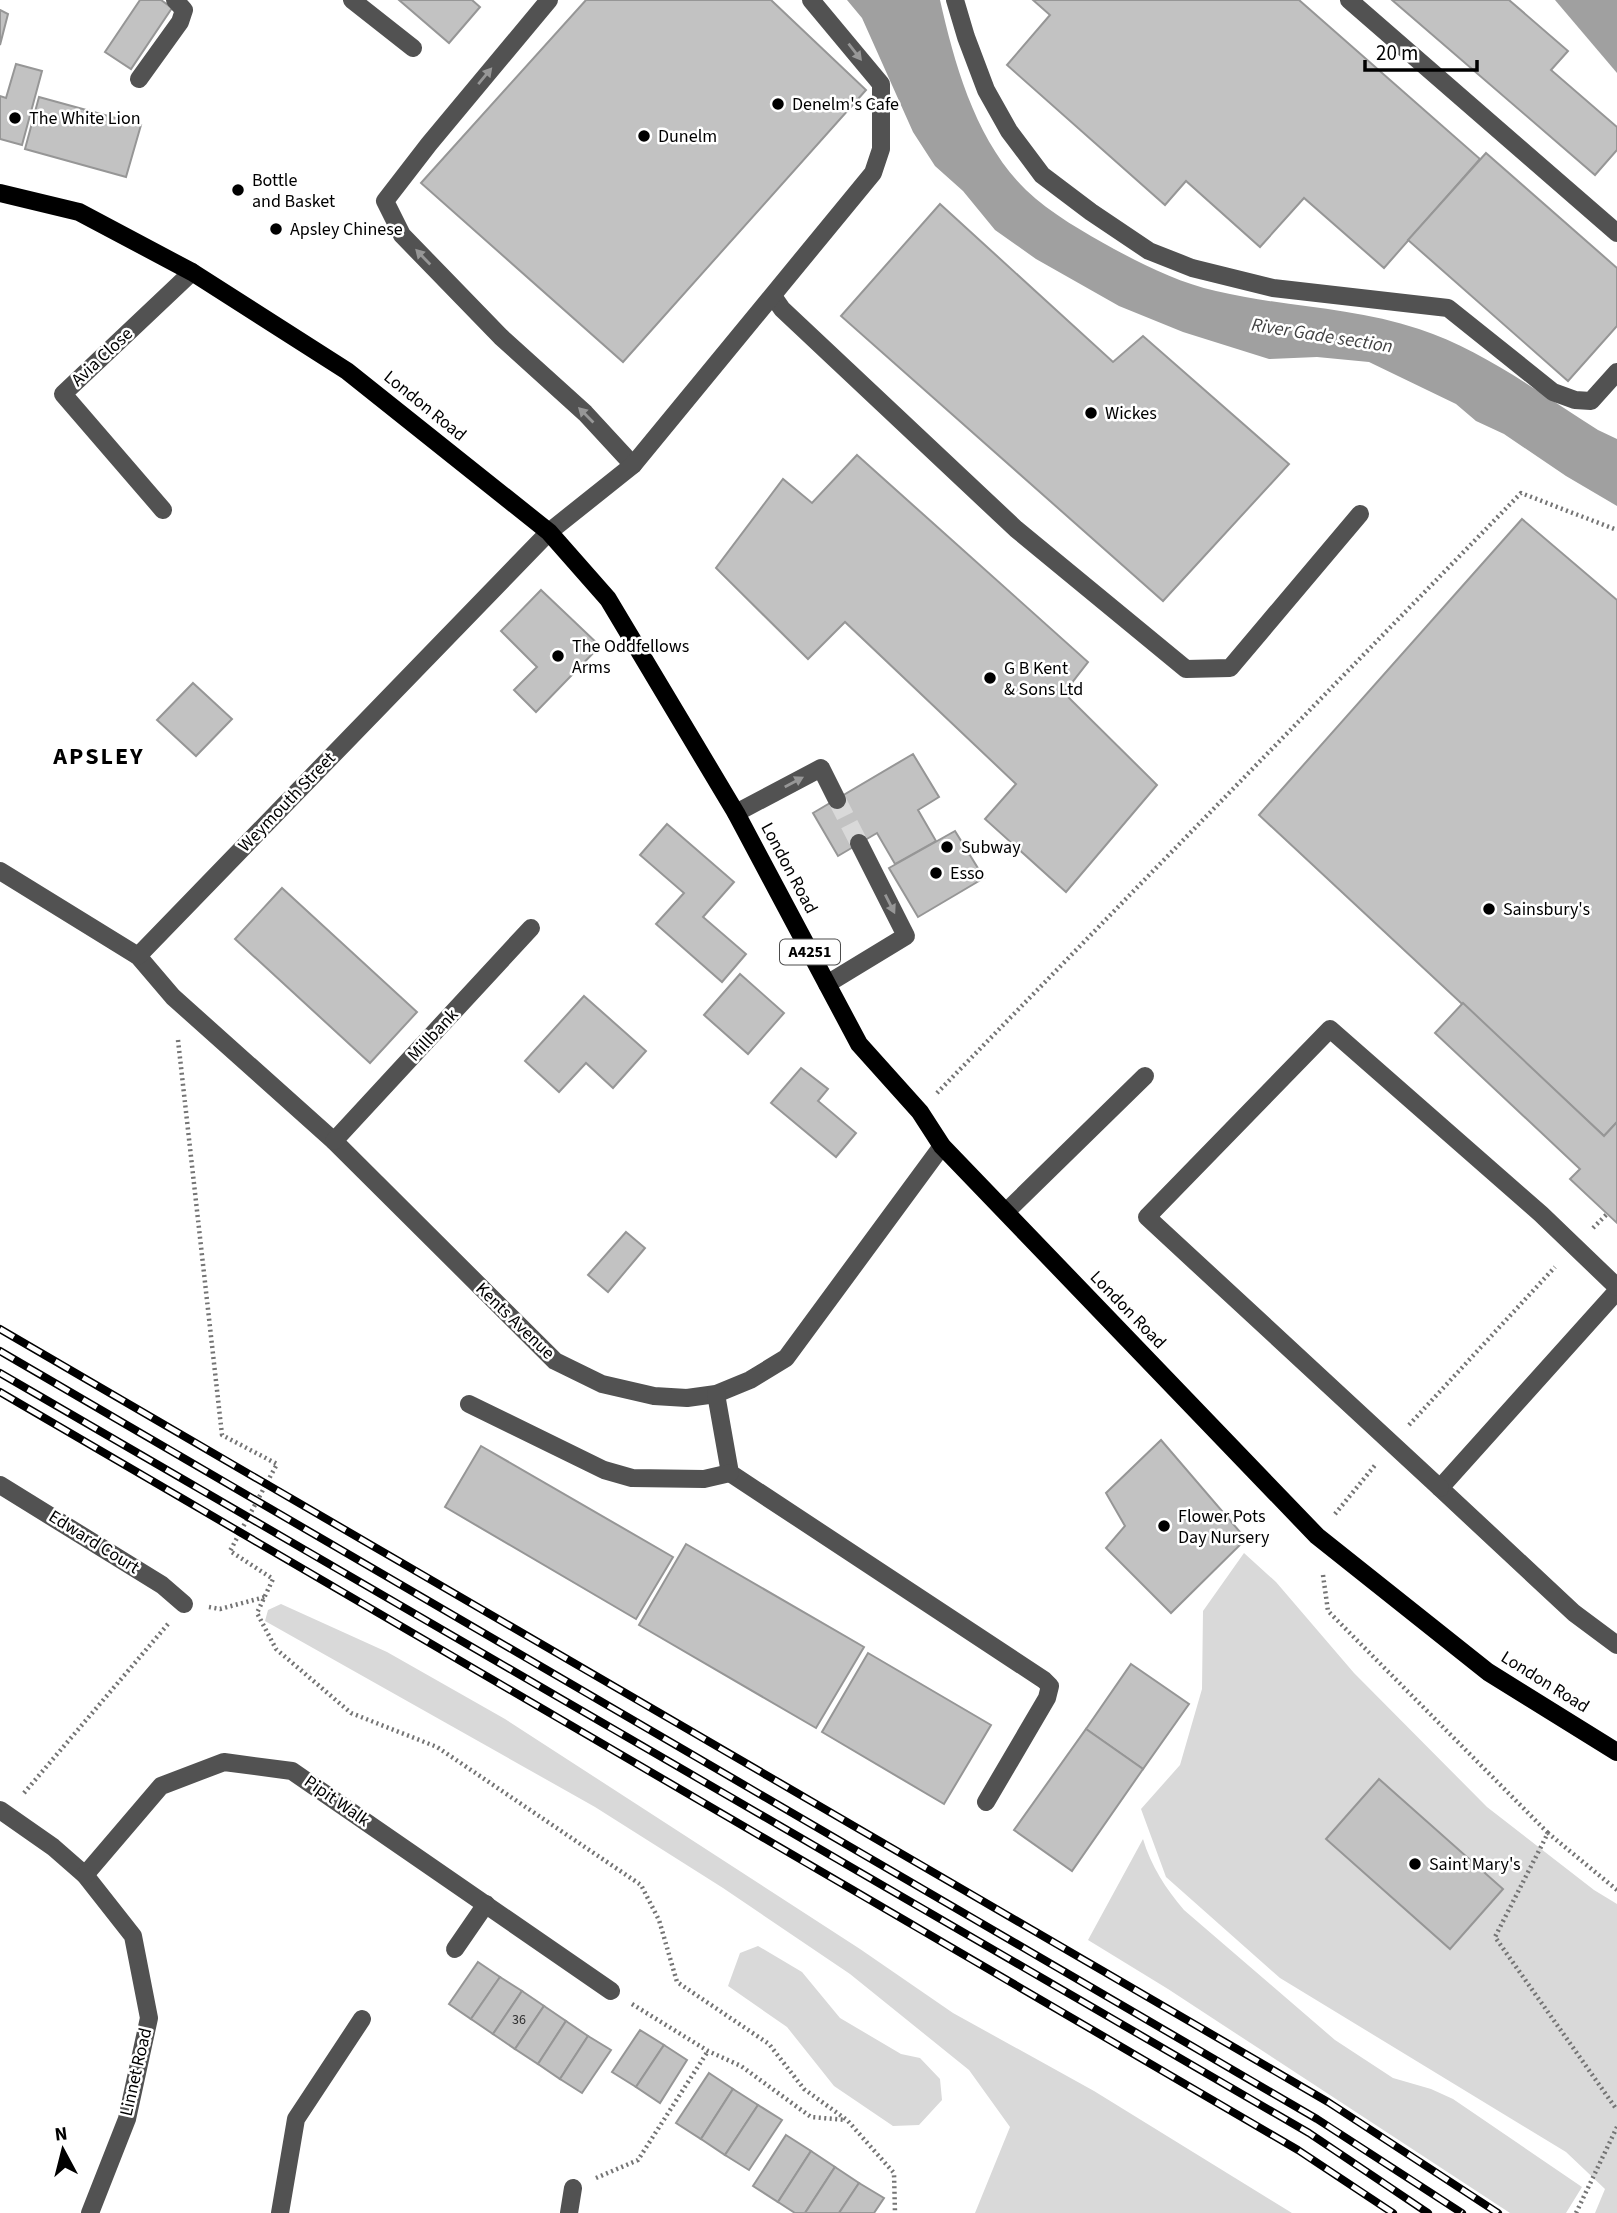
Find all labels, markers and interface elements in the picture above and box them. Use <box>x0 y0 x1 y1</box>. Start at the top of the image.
scale bar <box>1365 28 1477 72</box>
text: 20 m <box>1376 38 1418 68</box>
one-way arrow <box>848 42 863 60</box>
one-way arrow <box>477 68 492 85</box>
place label: Denelm's Cafe <box>792 92 899 117</box>
marker: Denelm's Cafe <box>770 96 786 112</box>
place label: The White Lion <box>29 106 140 131</box>
marker: The White Lion <box>7 110 23 126</box>
place label: Dunelm <box>658 124 717 149</box>
marker: Dunelm <box>636 128 652 144</box>
place label: Bottle and Basket <box>252 168 335 214</box>
marker: Bottle and Basket <box>230 182 246 198</box>
place label: Apsley Chinese <box>290 217 403 242</box>
marker: Apsley Chinese <box>268 221 284 237</box>
one-way arrow <box>415 248 432 265</box>
water label: River Gade section <box>1249 311 1395 361</box>
street label: Avia Close <box>66 322 138 392</box>
street label: London Road <box>378 365 472 447</box>
place label: Wickes <box>1105 401 1157 426</box>
marker: Wickes <box>1083 405 1099 421</box>
one-way arrow <box>578 406 595 423</box>
place label: The Oddfellows Arms <box>572 634 689 680</box>
marker: The Oddfellows Arms <box>550 648 566 664</box>
place label: G B Kent & Sons Ltd <box>1004 656 1083 702</box>
marker: G B Kent & Sons Ltd <box>982 670 998 686</box>
district label: APSLEY <box>52 739 145 774</box>
street label: Weymouth Street <box>233 746 341 858</box>
one-way arrow <box>785 776 804 788</box>
street label: London Road <box>754 818 824 918</box>
place label: Subway <box>961 835 1021 860</box>
marker: Subway <box>939 839 955 855</box>
place label: Esso <box>950 861 984 886</box>
marker: Esso <box>928 865 944 881</box>
one-way arrow <box>884 894 896 914</box>
place label: Sainsbury's <box>1503 897 1590 922</box>
marker: Sainsbury's <box>1481 901 1497 917</box>
road number: A4251 <box>780 940 840 964</box>
street label: Millbank <box>402 1003 464 1067</box>
street label: London Road <box>1084 1265 1172 1355</box>
street label: Kents Avenue <box>470 1277 560 1365</box>
street label: Edward Court <box>44 1504 144 1580</box>
place label: Flower Pots Day Nursery <box>1178 1504 1270 1550</box>
marker: Flower Pots Day Nursery <box>1156 1518 1172 1534</box>
street label: London Road <box>1496 1645 1594 1719</box>
street label: Pipit Walk <box>299 1769 375 1833</box>
place label: Saint Mary's <box>1429 1852 1521 1877</box>
marker: Saint Mary's <box>1407 1856 1423 1872</box>
house number: 36 <box>512 2010 526 2030</box>
street label: Linnet Road <box>114 2025 158 2119</box>
north arrow <box>28 2115 98 2185</box>
text: N <box>53 2120 69 2149</box>

